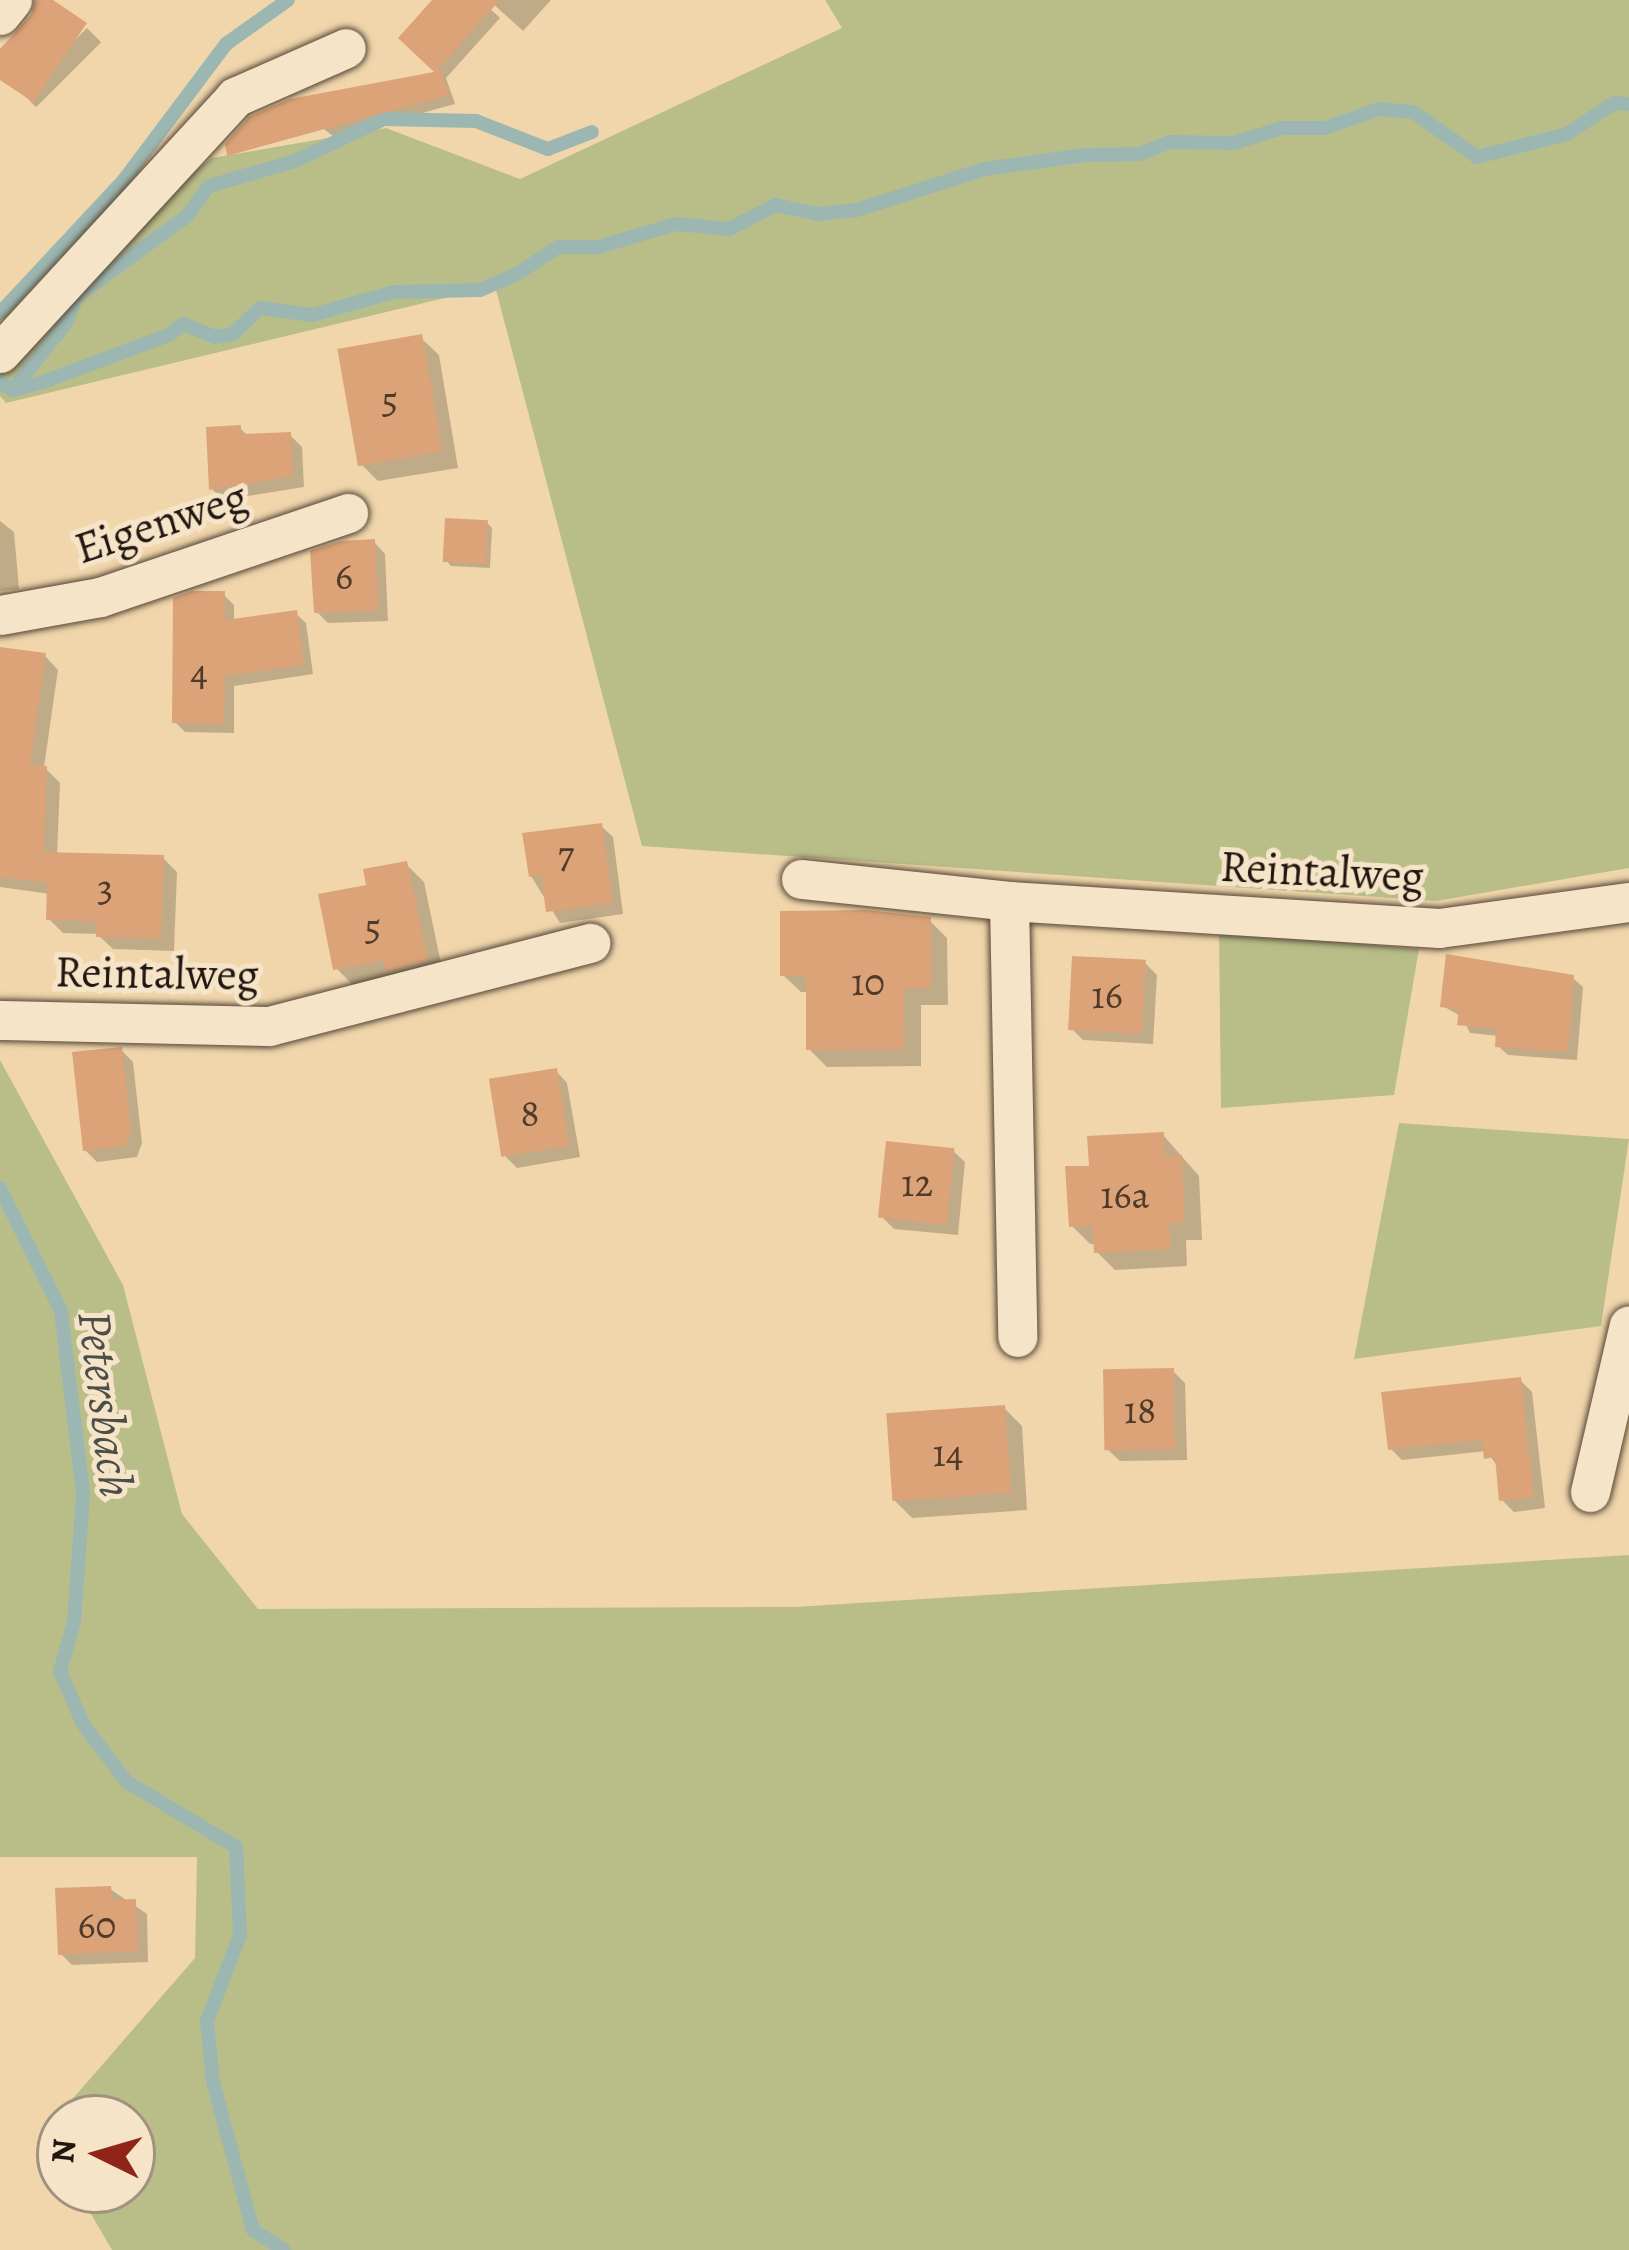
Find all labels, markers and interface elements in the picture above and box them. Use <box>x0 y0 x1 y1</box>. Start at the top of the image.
house number: 5 <box>382 377 398 423</box>
street label: Eigenweg <box>68 470 254 576</box>
house number: 6 <box>335 553 353 599</box>
house number: 4 <box>190 649 208 695</box>
house number: 7 <box>558 831 574 877</box>
street label: Reintalweg <box>1219 840 1425 904</box>
house number: 3 <box>97 865 113 911</box>
house number: 5 <box>365 904 381 950</box>
street label: Reintalweg <box>55 945 259 1003</box>
house number: 10 <box>851 959 885 1005</box>
house number: 16 <box>1091 972 1123 1018</box>
house number: 8 <box>521 1090 539 1136</box>
house number: 12 <box>901 1160 933 1206</box>
house number: 16a <box>1100 1172 1150 1218</box>
water label: Petersbach <box>65 1307 145 1501</box>
house number: 18 <box>1124 1387 1156 1433</box>
house number: 14 <box>932 1430 964 1476</box>
house number: 60 <box>78 1902 116 1948</box>
north arrow <box>36 2094 156 2214</box>
text: N <box>39 2137 86 2165</box>

